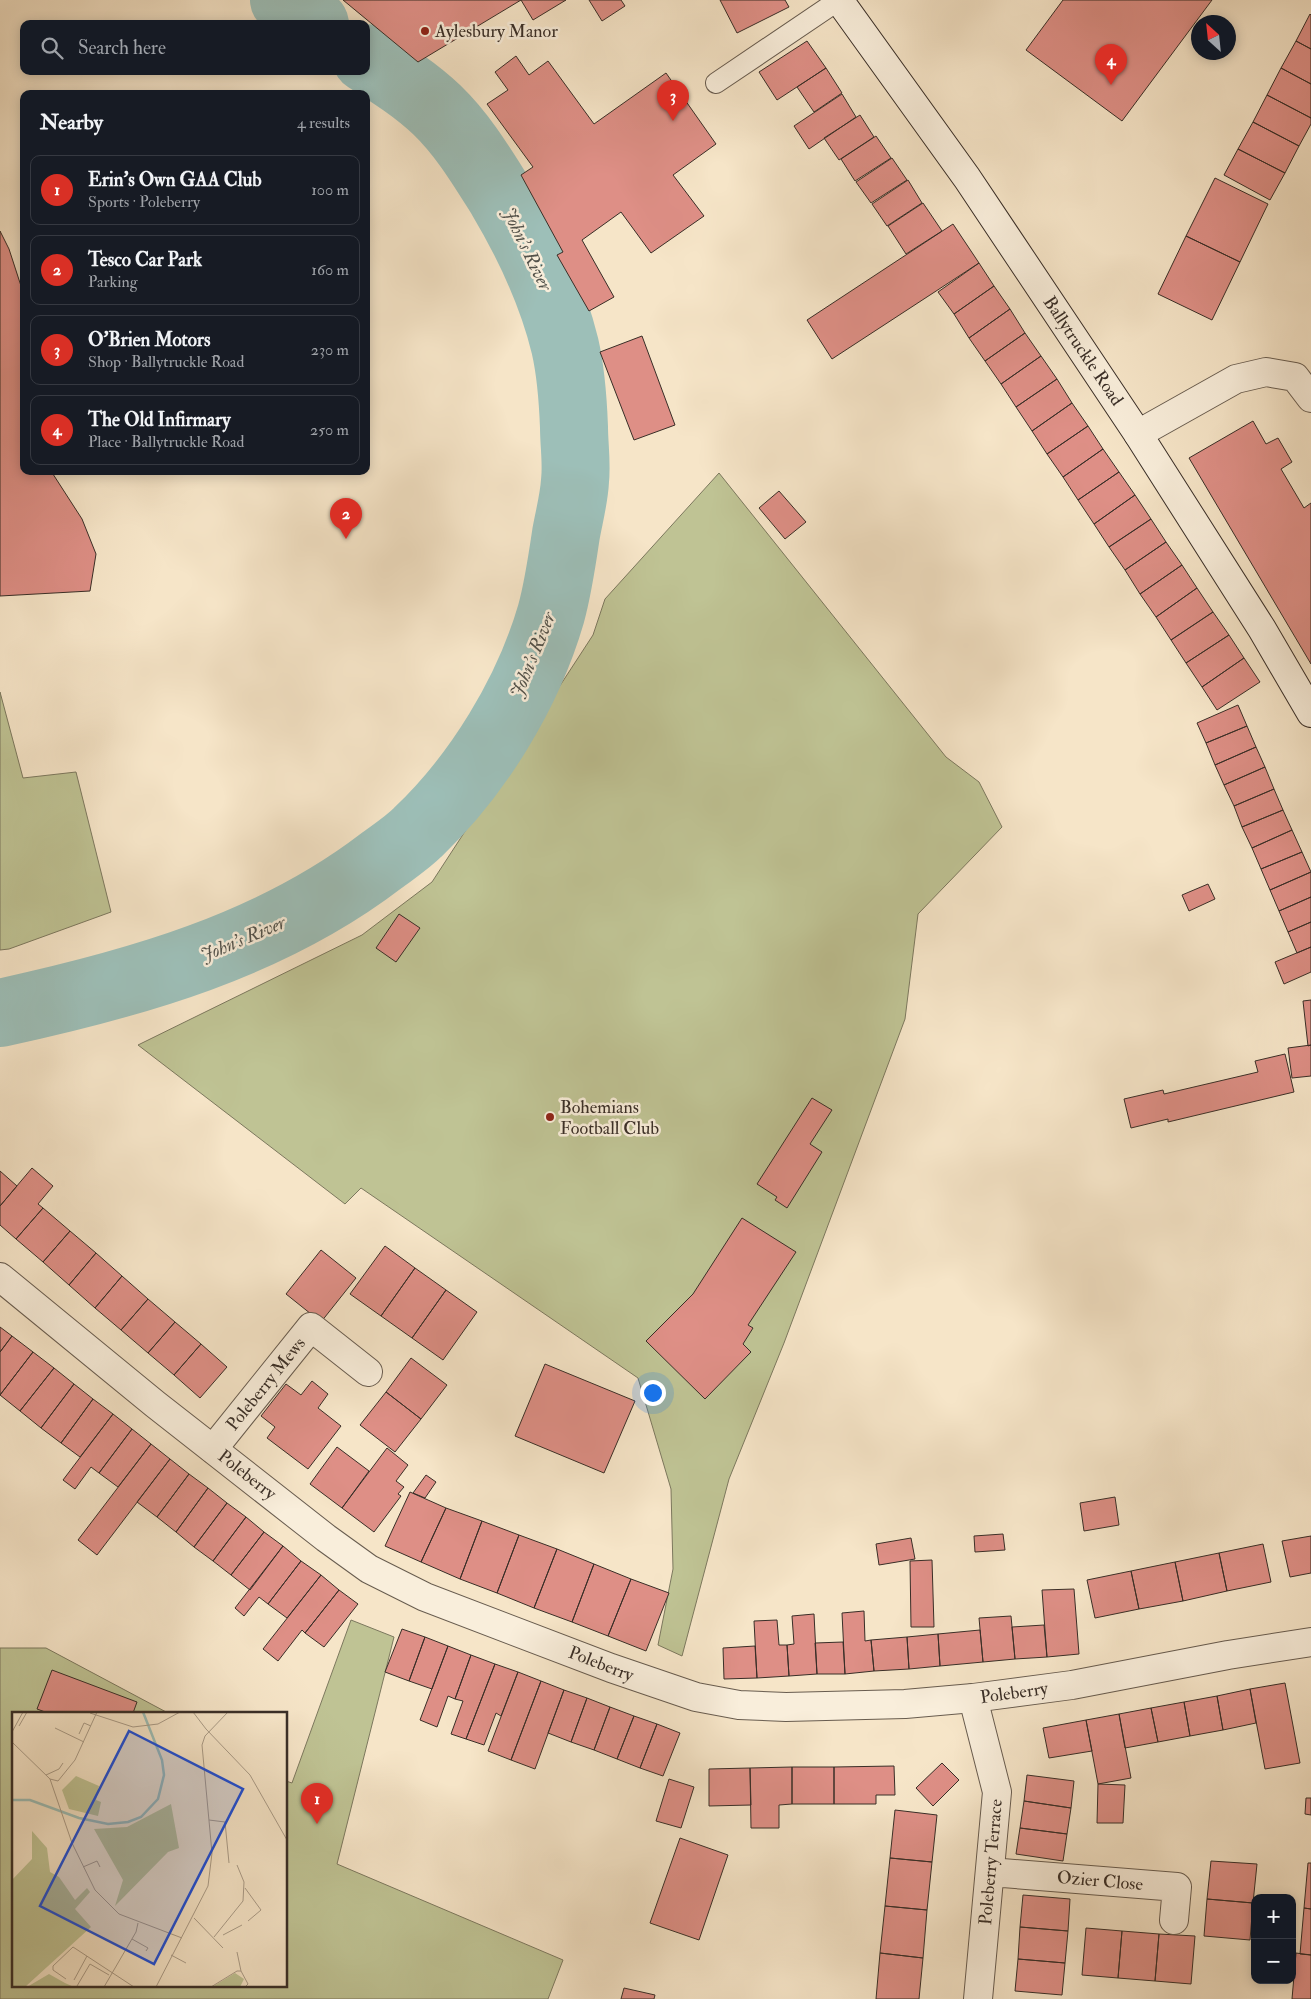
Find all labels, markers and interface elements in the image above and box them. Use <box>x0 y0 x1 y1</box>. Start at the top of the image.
north arrow <box>1191 15 1236 60</box>
search box <box>20 20 370 75</box>
place label: Aylesbury Manor <box>434 20 558 43</box>
marker: Aylesbury Manor <box>419 25 431 37</box>
icon: search <box>38 34 66 62</box>
text: Search here <box>78 36 166 60</box>
pin: 4 <box>1095 44 1127 85</box>
pin: 3 <box>657 80 689 121</box>
text: Nearby <box>40 109 103 136</box>
text: 4 results <box>297 113 350 133</box>
text: Erin's Own GAA Club <box>88 168 262 192</box>
text: 1 <box>54 180 60 200</box>
text: 100 m <box>311 180 349 200</box>
text: Sports · Poleberry <box>88 192 200 212</box>
water label: John's River <box>496 203 558 296</box>
text: Tesco Car Park <box>88 248 202 272</box>
text: 2 <box>53 260 61 280</box>
text: 160 m <box>311 260 349 280</box>
text: Parking <box>88 272 138 292</box>
street label: Ballytruckle Road <box>1038 292 1128 410</box>
text: O'Brien Motors <box>88 328 210 352</box>
text: 3 <box>54 340 60 360</box>
text: 230 m <box>311 340 349 360</box>
text: Shop · Ballytruckle Road <box>88 352 244 372</box>
text: The Old Infirmary <box>88 408 231 432</box>
text: 4 <box>53 420 61 440</box>
text: 250 m <box>310 420 349 440</box>
text: Place · Ballytruckle Road <box>88 432 244 452</box>
pin: 2 <box>330 498 362 539</box>
water label: John's River <box>505 608 561 701</box>
water label: John's River <box>197 910 290 968</box>
place label: Bohemians Football Club <box>560 1096 659 1140</box>
marker: Bohemians Football Club <box>544 1111 556 1123</box>
street label: Poleberry Mews <box>221 1332 311 1436</box>
your location <box>640 1380 666 1406</box>
street label: Poleberry <box>213 1445 282 1506</box>
street label: Poleberry <box>565 1641 638 1687</box>
street label: Poleberry <box>979 1677 1051 1709</box>
inset map <box>12 1712 288 1986</box>
pin: 1 <box>301 1783 333 1824</box>
street label: Poleberry Terrace <box>974 1798 1008 1926</box>
street label: Ozier Close <box>1056 1866 1144 1896</box>
map controls <box>1251 1894 1296 1984</box>
button: + <box>1251 1894 1296 1939</box>
button: − <box>1251 1939 1296 1984</box>

